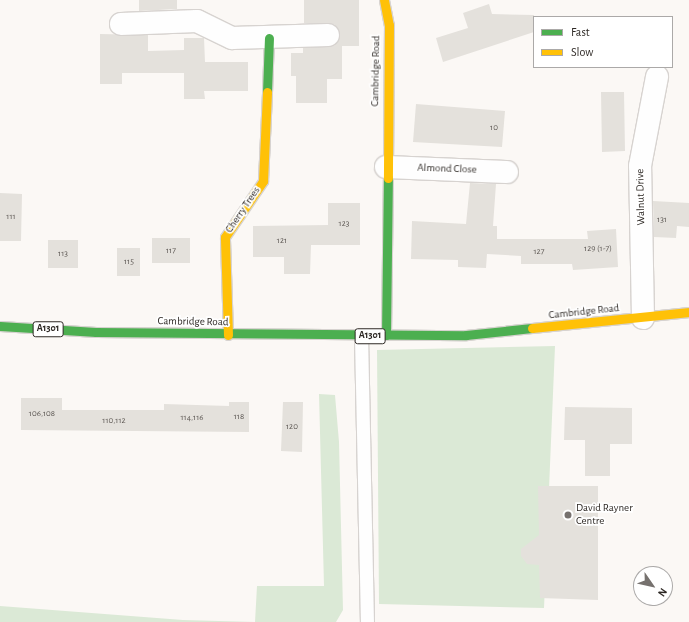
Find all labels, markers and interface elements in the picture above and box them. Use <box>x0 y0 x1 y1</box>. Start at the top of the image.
legend <box>533 16 673 68</box>
text: Fast <box>571 26 590 38</box>
street label: Cambridge Road <box>369 35 383 107</box>
text: Slow <box>571 46 593 58</box>
house number: 10 <box>490 123 498 133</box>
street label: Almond Close <box>417 161 477 177</box>
street label: Walnut Drive <box>634 169 648 225</box>
street label: Cherry Trees <box>223 184 263 236</box>
house number: 111 <box>6 212 16 222</box>
house number: 131 <box>657 215 667 225</box>
house number: 123 <box>339 219 349 229</box>
house number: 121 <box>277 236 287 246</box>
house number: 129 (1-7) <box>584 244 612 254</box>
house number: 117 <box>166 246 176 256</box>
house number: 127 <box>534 247 544 257</box>
house number: 113 <box>58 249 68 259</box>
house number: 115 <box>124 257 134 267</box>
street label: Cambridge Road <box>548 302 620 322</box>
street label: Cambridge Road <box>157 315 229 329</box>
road number: A1301 <box>32 321 64 337</box>
road number: A1301 <box>354 328 386 344</box>
house number: 106,108 <box>29 409 55 419</box>
house number: 118 <box>234 412 244 422</box>
house number: 114,116 <box>180 413 204 423</box>
house number: 110,112 <box>102 416 126 426</box>
house number: 120 <box>286 422 298 432</box>
place label: David Rayner Centre <box>576 502 633 528</box>
marker: David Rayner Centre <box>563 510 573 520</box>
north arrow <box>633 566 673 606</box>
text: N <box>656 586 669 599</box>

